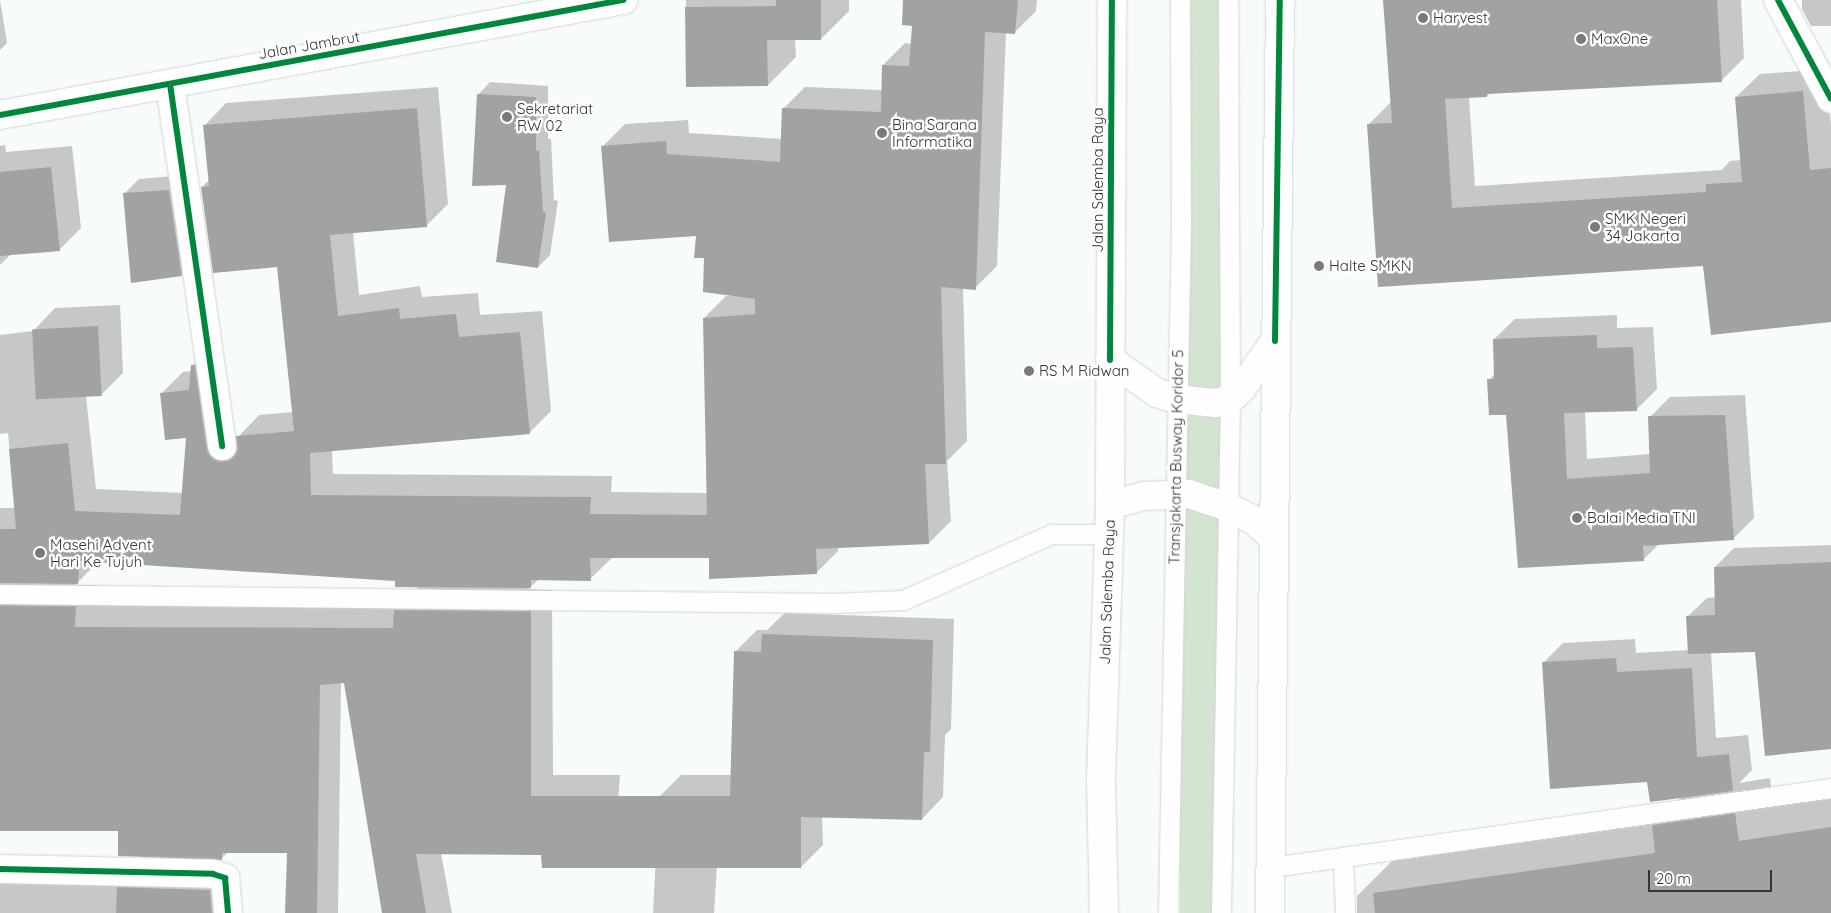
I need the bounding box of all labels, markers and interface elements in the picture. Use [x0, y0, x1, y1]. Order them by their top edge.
place label: Harvest [1433, 9, 1488, 27]
marker: Harvest [1417, 12, 1429, 24]
street label: Jalan Jambrut [257, 27, 361, 63]
place label: MaxOne [1591, 30, 1648, 48]
marker: MaxOne [1575, 33, 1587, 45]
place label: Sekretariat RW 02 [517, 99, 593, 134]
street label: Jalan Salemba Raya [1089, 107, 1107, 253]
marker: Sekretariat RW 02 [501, 111, 513, 123]
place label: Bina Sarana Informatika [892, 115, 977, 150]
marker: Bina Sarana Informatika [876, 127, 888, 139]
place label: SMK Negeri 34 Jakarta [1605, 209, 1686, 244]
marker: SMK Negeri 34 Jakarta [1589, 221, 1601, 233]
place label: Halte SMKN [1329, 257, 1412, 275]
marker: Halte SMKN [1313, 260, 1325, 272]
street label: Transjakarta Busway Koridor 5 [1165, 349, 1187, 565]
place label: RS M Ridwan [1039, 362, 1130, 380]
marker: RS M Ridwan [1023, 365, 1035, 377]
place label: Balai Media TNI [1587, 509, 1696, 527]
marker: Balai Media TNI [1571, 512, 1583, 524]
street label: Jalan Salemba Raya [1095, 519, 1119, 665]
place label: Masehi Advent Hari Ke Tujuh [50, 535, 152, 570]
marker: Masehi Advent Hari Ke Tujuh [34, 547, 46, 559]
scale bar [1651, 860, 1775, 892]
text: 20 m [1656, 869, 1691, 888]

